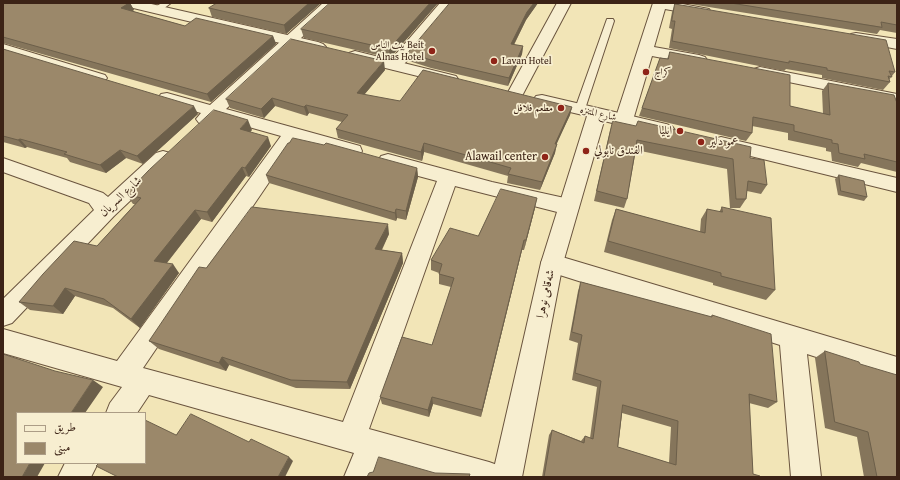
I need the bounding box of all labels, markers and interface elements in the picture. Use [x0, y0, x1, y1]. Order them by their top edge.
place label: بيت الناس Beit Alnas Hotel [371, 39, 424, 62]
marker: بيت الناس Beit Alnas Hotel [427, 46, 437, 56]
place label: Lavan Hotel [502, 55, 552, 67]
marker: Lavan Hotel [489, 56, 499, 66]
place label: كراج [654, 66, 671, 78]
marker: كراج [641, 67, 651, 77]
place label: مطعم فلافل [513, 102, 553, 114]
marker: مطعم فلافل [556, 103, 566, 113]
street label: شارع المتنزه [579, 104, 617, 124]
place label: ايليا [659, 124, 672, 138]
marker: ايليا [675, 126, 685, 136]
place label: عمو دلير [709, 135, 738, 149]
marker: عمو دلير [696, 137, 706, 147]
place label: الفندق نابولي [594, 144, 643, 158]
marker: الفندق نابولي [581, 146, 591, 156]
place label: Alawail center [465, 150, 537, 164]
marker: Alawail center [540, 152, 550, 162]
street label: شارع السريان [97, 174, 145, 220]
street label: شەقامی نوهرا [534, 268, 558, 320]
legend [16, 412, 146, 464]
text: طريق [54, 418, 76, 435]
text: مبنى [54, 438, 70, 455]

